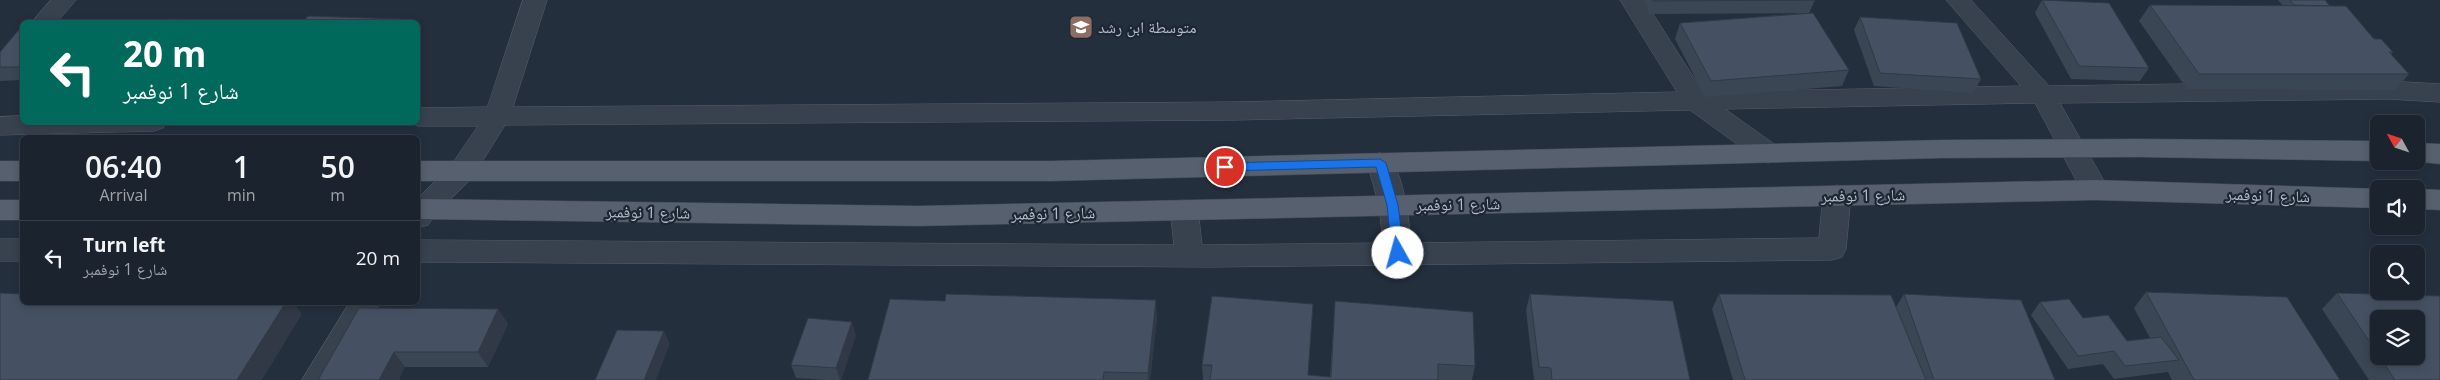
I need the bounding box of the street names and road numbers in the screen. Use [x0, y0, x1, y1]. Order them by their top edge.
street label: شارع 1 نوفمبر [1820, 183, 1905, 207]
street label: شارع 1 نوفمبر [2225, 183, 2310, 207]
street label: شارع 1 نوفمبر [1415, 192, 1500, 216]
street label: شارع 1 نوفمبر [605, 200, 690, 224]
street label: شارع 1 نوفمبر [1010, 201, 1095, 225]

